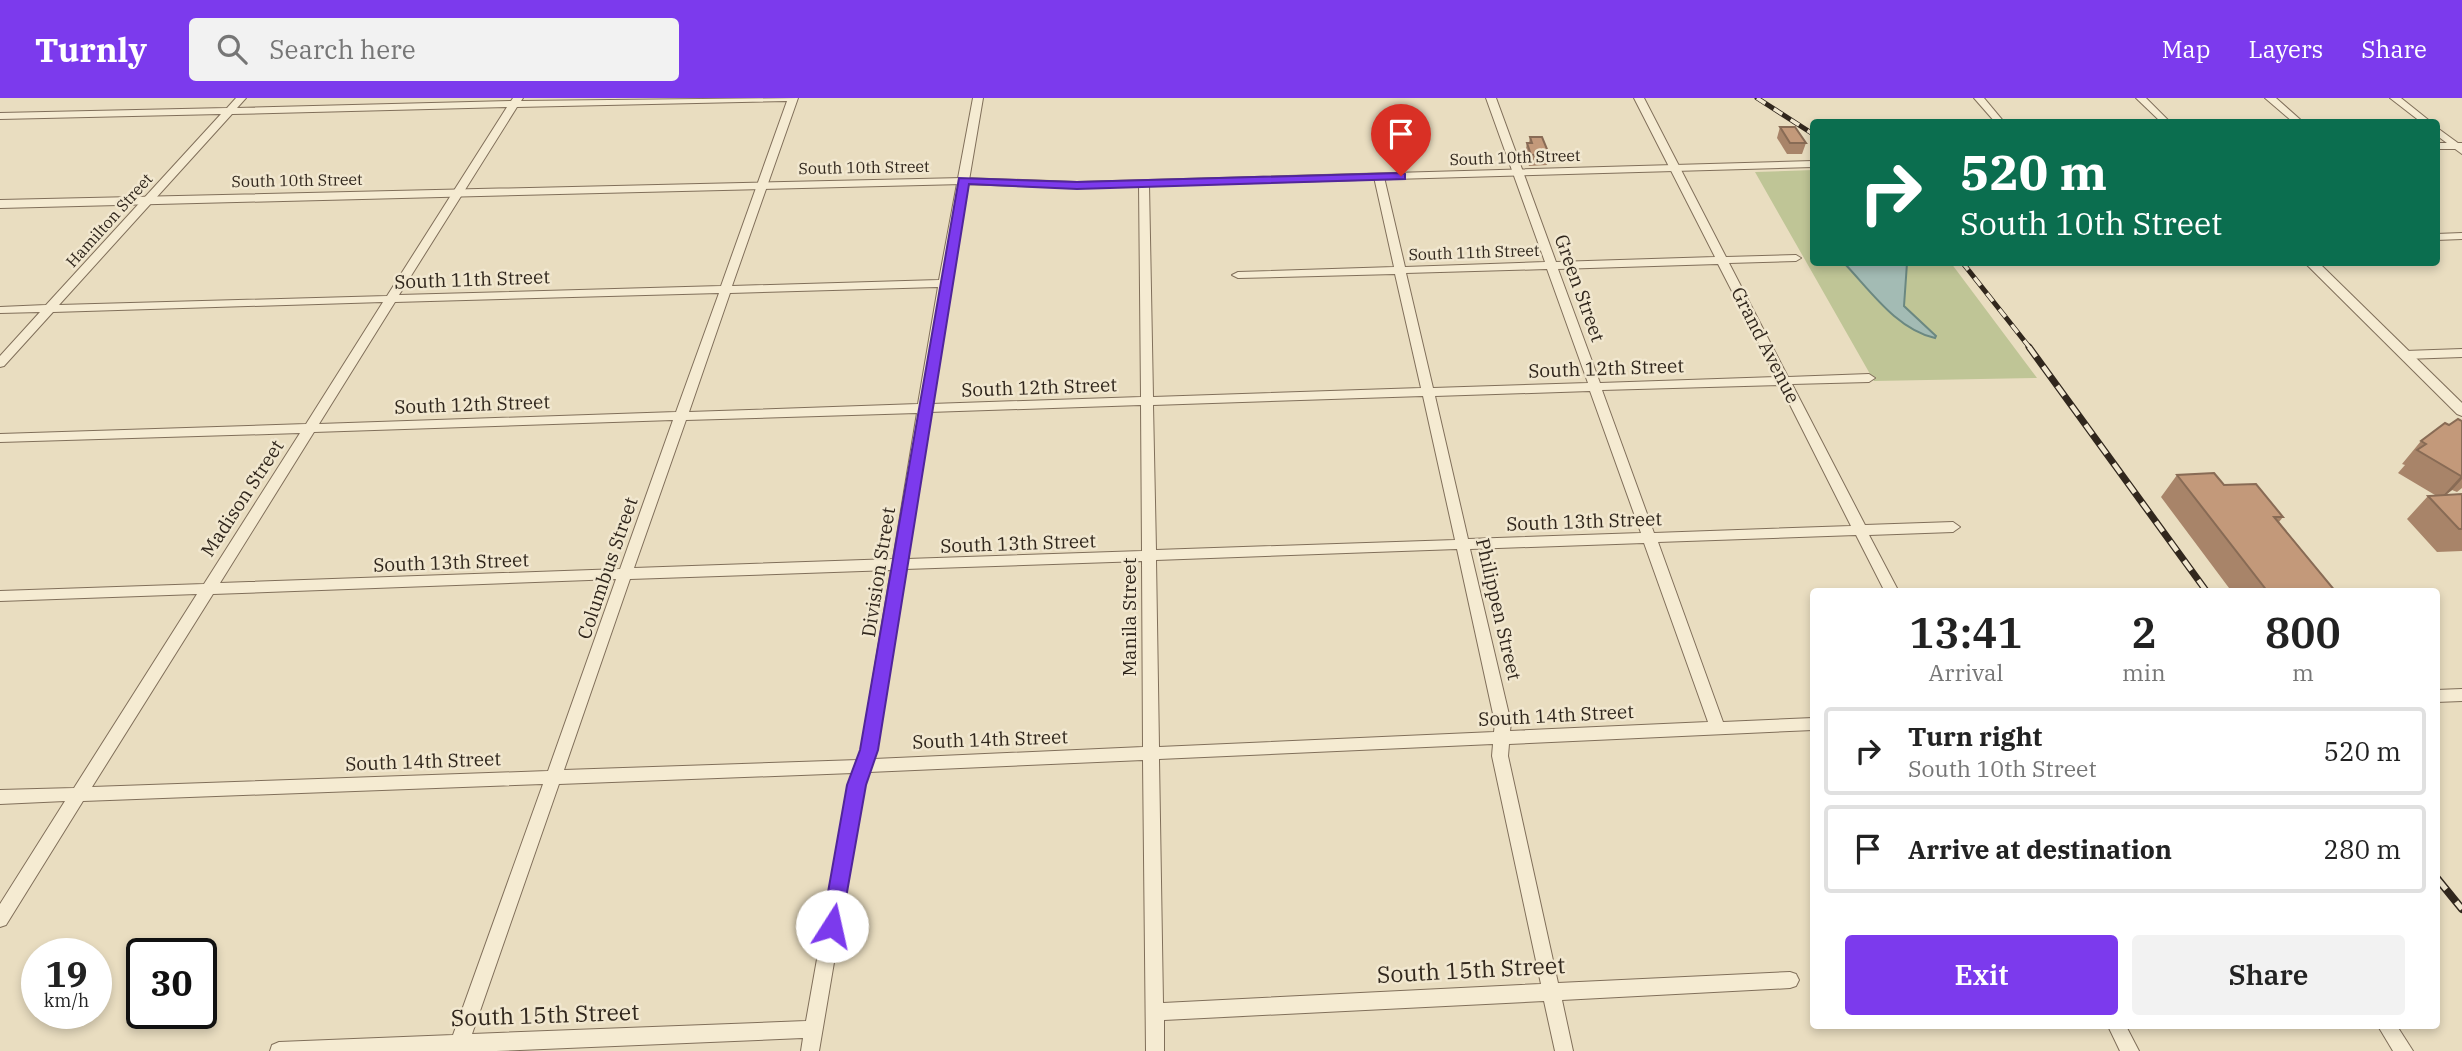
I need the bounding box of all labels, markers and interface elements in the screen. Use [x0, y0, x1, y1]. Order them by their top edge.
search box [189, 18, 679, 81]
text: Turnly [35, 28, 147, 71]
icon: search [213, 30, 251, 68]
text: Search here [269, 32, 416, 66]
text: Map [2162, 33, 2210, 65]
text: Layers [2248, 33, 2323, 65]
text: Share [2361, 33, 2427, 65]
pin [1371, 104, 1431, 176]
icon: arrive [1382, 115, 1420, 153]
text: 520 m [1960, 140, 2107, 203]
street label: South 10th Street [1449, 145, 1581, 169]
icon: right [1845, 147, 1936, 238]
street label: South 10th Street [798, 156, 930, 178]
street label: Hamilton Street [61, 168, 157, 271]
street label: South 10th Street [231, 169, 363, 191]
text: South 10th Street [1960, 202, 2222, 244]
street label: Green Street [1550, 231, 1611, 345]
street label: South 11th Street [1408, 240, 1540, 264]
street label: South 11th Street [394, 264, 551, 294]
street label: Grand Avenue [1726, 283, 1806, 407]
street label: South 12th Street [1528, 353, 1685, 383]
street label: South 12th Street [961, 372, 1118, 402]
street label: South 12th Street [394, 389, 551, 419]
street label: Madison Street [195, 435, 289, 561]
street label: Columbus Street [571, 494, 643, 642]
street label: Division Street [856, 505, 900, 639]
street label: South 13th Street [1506, 506, 1663, 536]
street label: South 13th Street [940, 528, 1097, 558]
street label: Philippen Street [1471, 536, 1527, 683]
street label: South 13th Street [373, 547, 530, 577]
street label: Manila Street [1117, 557, 1141, 676]
text: 13:41 [1909, 605, 2023, 660]
text: 2 [2131, 605, 2156, 660]
text: 800 [2265, 605, 2341, 660]
text: Arrival [1929, 657, 2003, 687]
text: min [2122, 657, 2166, 687]
text: m [2292, 657, 2314, 687]
street label: South 14th Street [1478, 699, 1635, 731]
text: Turn right [1908, 719, 2042, 753]
street label: South 14th Street [912, 724, 1069, 754]
icon: right [1849, 732, 1887, 770]
text: 520 m [2323, 734, 2401, 768]
street label: South 14th Street [345, 746, 502, 776]
text: South 10th Street [1908, 753, 2097, 783]
icon: arrive [1849, 830, 1887, 868]
text: Arrive at destination [1908, 832, 2172, 866]
text: 280 m [2323, 832, 2401, 866]
position arrow [795, 889, 869, 963]
button: Exit [1845, 935, 2118, 1015]
button: Share [2132, 935, 2405, 1015]
speed limit sign: 30 [126, 938, 217, 1029]
street label: South 15th Street [1376, 949, 1566, 989]
text: 19 [45, 951, 88, 997]
text: km/h [44, 989, 89, 1012]
street label: South 15th Street [450, 996, 640, 1032]

